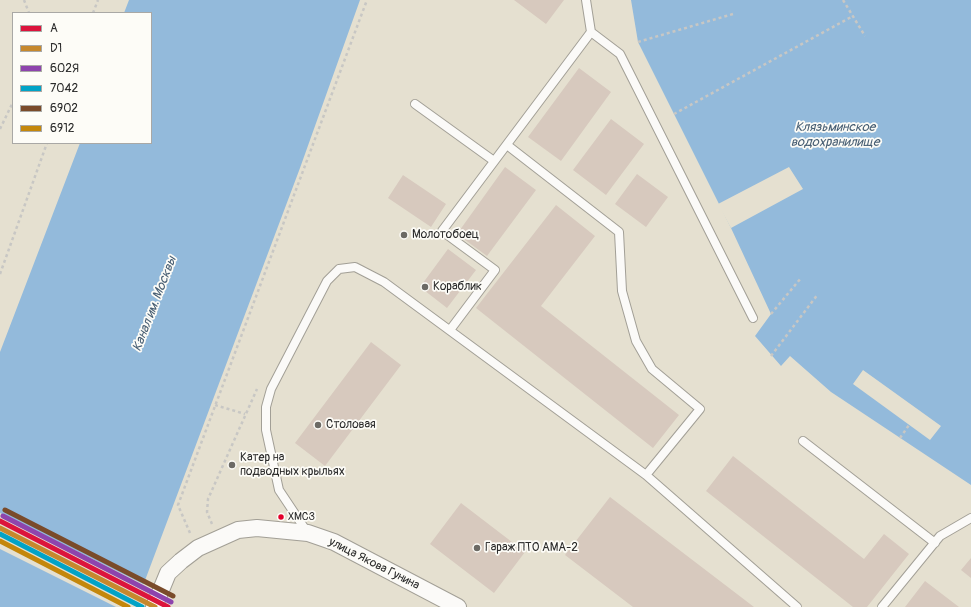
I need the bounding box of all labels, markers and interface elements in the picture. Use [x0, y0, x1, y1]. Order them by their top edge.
legend [12, 12, 152, 144]
text: A [50, 21, 58, 36]
text: D1 [50, 41, 62, 56]
text: 602Я [50, 61, 79, 76]
text: 7042 [50, 81, 78, 96]
text: 6902 [50, 101, 78, 116]
water label: Клязьминское водохранилище [791, 120, 879, 151]
text: 6912 [50, 121, 75, 136]
place label: Молотобоец [412, 228, 479, 242]
marker: Молотобоец [399, 230, 409, 240]
water label: Канал им. Москвы [130, 254, 180, 354]
place label: Кораблик [433, 280, 482, 294]
marker: Кораблик [420, 282, 430, 292]
place label: Столовая [326, 418, 376, 432]
marker: Столовая [313, 420, 323, 430]
place label: Катер на подводных крыльях [240, 451, 345, 479]
marker: Катер на подводных крыльях [227, 460, 237, 470]
place label: ХМСЗ [288, 510, 315, 524]
marker: ХМСЗ [276, 512, 286, 522]
street label: улица Якова Гунина [326, 535, 422, 593]
place label: Гараж ПТО АМА-2 [485, 541, 578, 555]
marker: Гараж ПТО АМА-2 [472, 543, 482, 553]

